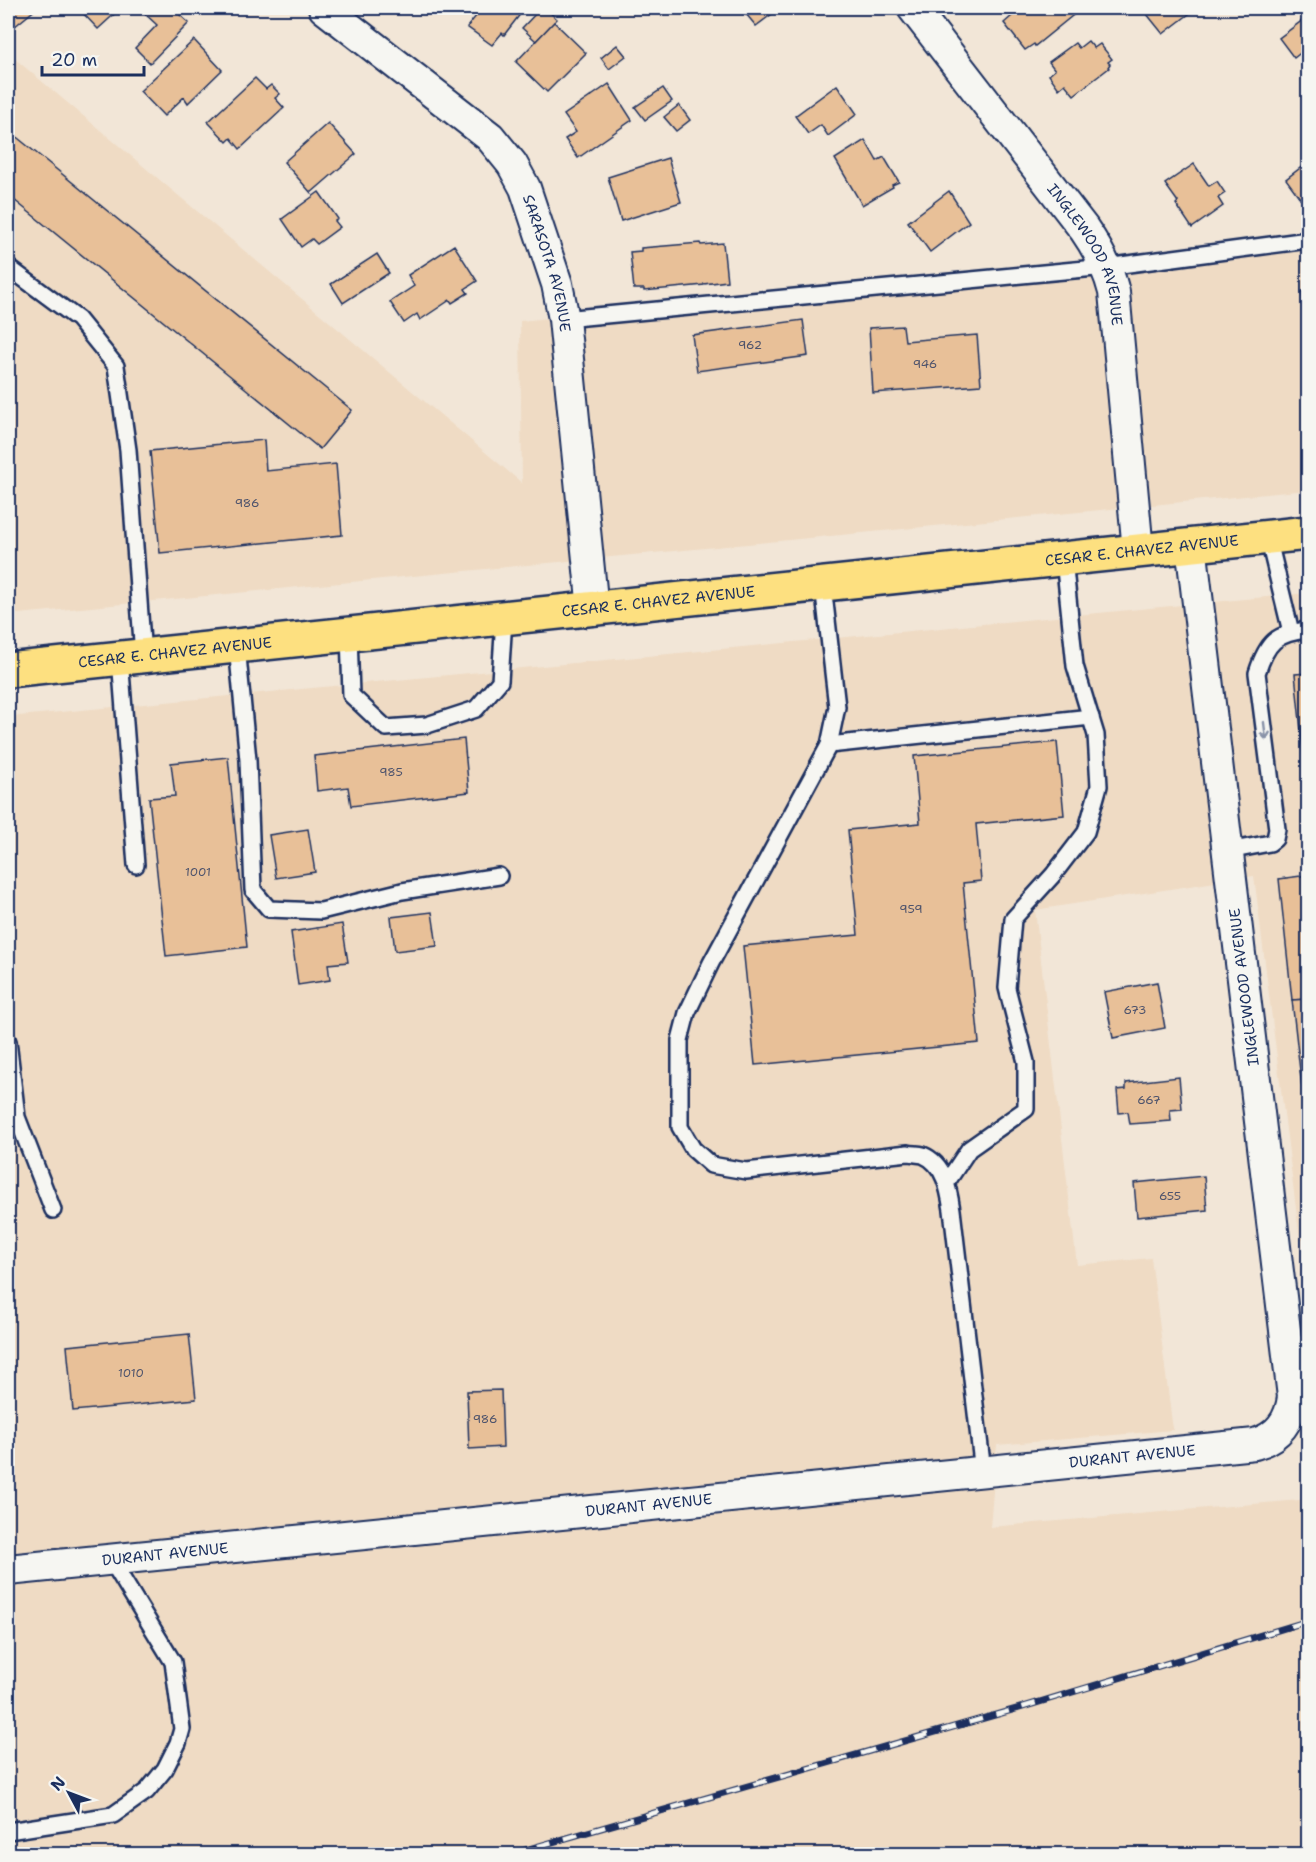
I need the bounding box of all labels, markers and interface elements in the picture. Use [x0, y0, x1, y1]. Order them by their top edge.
scale bar [42, 39, 144, 77]
text: 20 m [51, 48, 97, 72]
street label: INGLEWOOD AVENUE [1043, 179, 1127, 327]
street label: SARASOTA AVENUE [518, 192, 575, 333]
house number: 962 [738, 337, 762, 353]
house number: 946 [913, 356, 937, 372]
house number: 986 [235, 495, 259, 511]
street label: CESAR E. CHAVEZ AVENUE [1044, 530, 1240, 571]
street label: CESAR E. CHAVEZ AVENUE [561, 581, 756, 622]
street label: CESAR E. CHAVEZ AVENUE [77, 632, 273, 673]
one-way arrow [1260, 721, 1271, 741]
house number: 985 [379, 764, 403, 780]
house number: 1001 [185, 864, 211, 880]
house number: 959 [899, 901, 923, 917]
street label: INGLEWOOD AVENUE [1224, 907, 1264, 1067]
house number: 673 [1124, 1002, 1147, 1018]
house number: 667 [1137, 1092, 1161, 1108]
house number: 655 [1159, 1188, 1181, 1204]
house number: 1010 [118, 1365, 144, 1381]
house number: 986 [473, 1411, 497, 1427]
street label: DURANT AVENUE [1068, 1440, 1197, 1473]
street label: DURANT AVENUE [584, 1489, 713, 1522]
street label: DURANT AVENUE [101, 1538, 229, 1570]
north arrow [39, 1763, 99, 1823]
text: N [46, 1772, 70, 1795]

